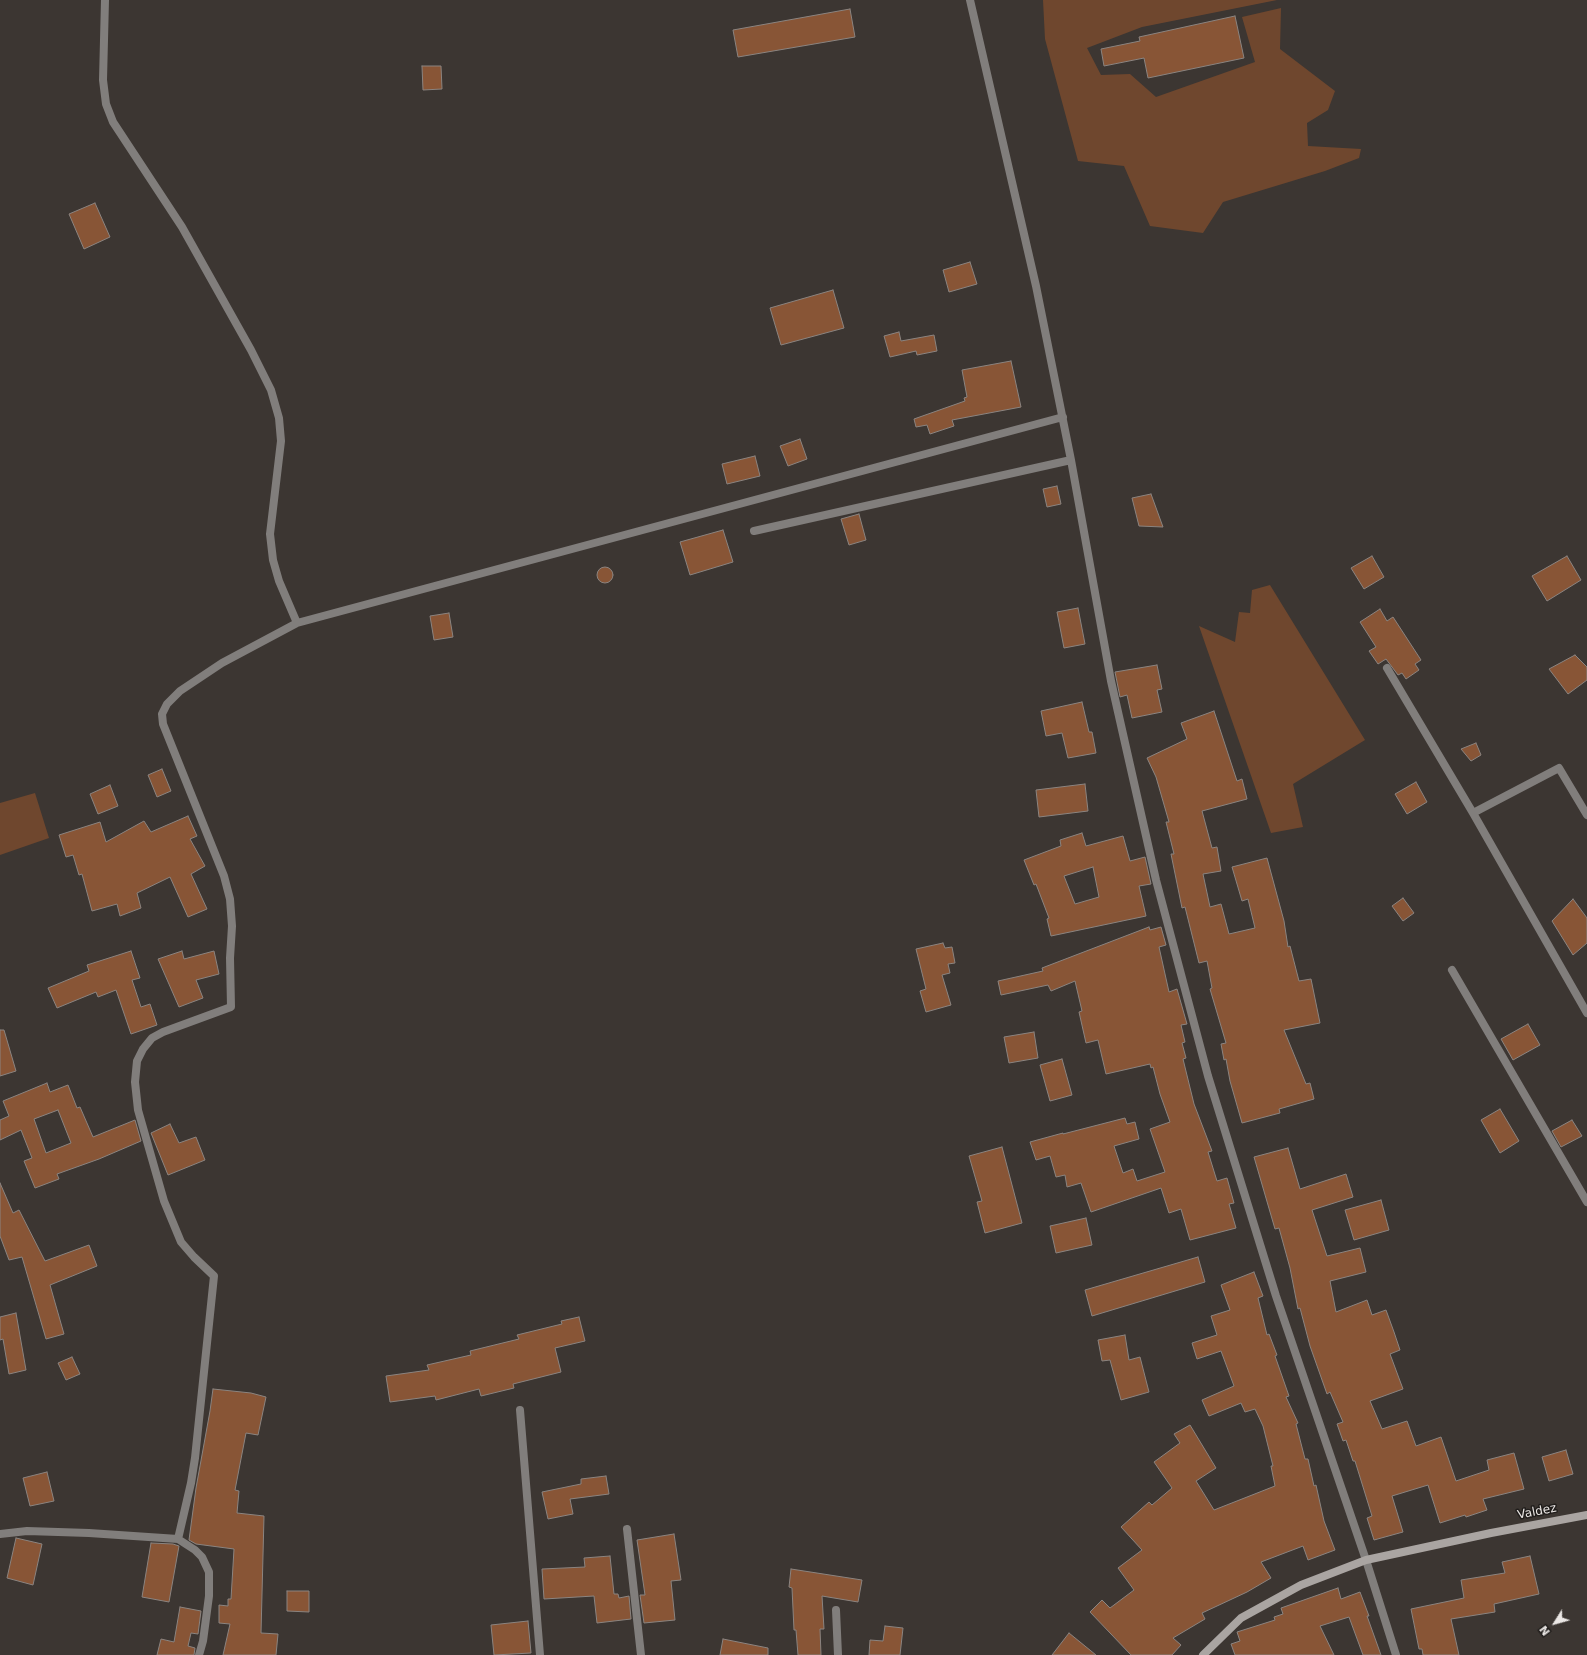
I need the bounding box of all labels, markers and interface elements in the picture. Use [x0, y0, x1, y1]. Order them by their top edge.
street label: Valdez [1516, 1501, 1558, 1523]
north arrow [1535, 1603, 1575, 1643]
text: N [1537, 1623, 1553, 1638]

